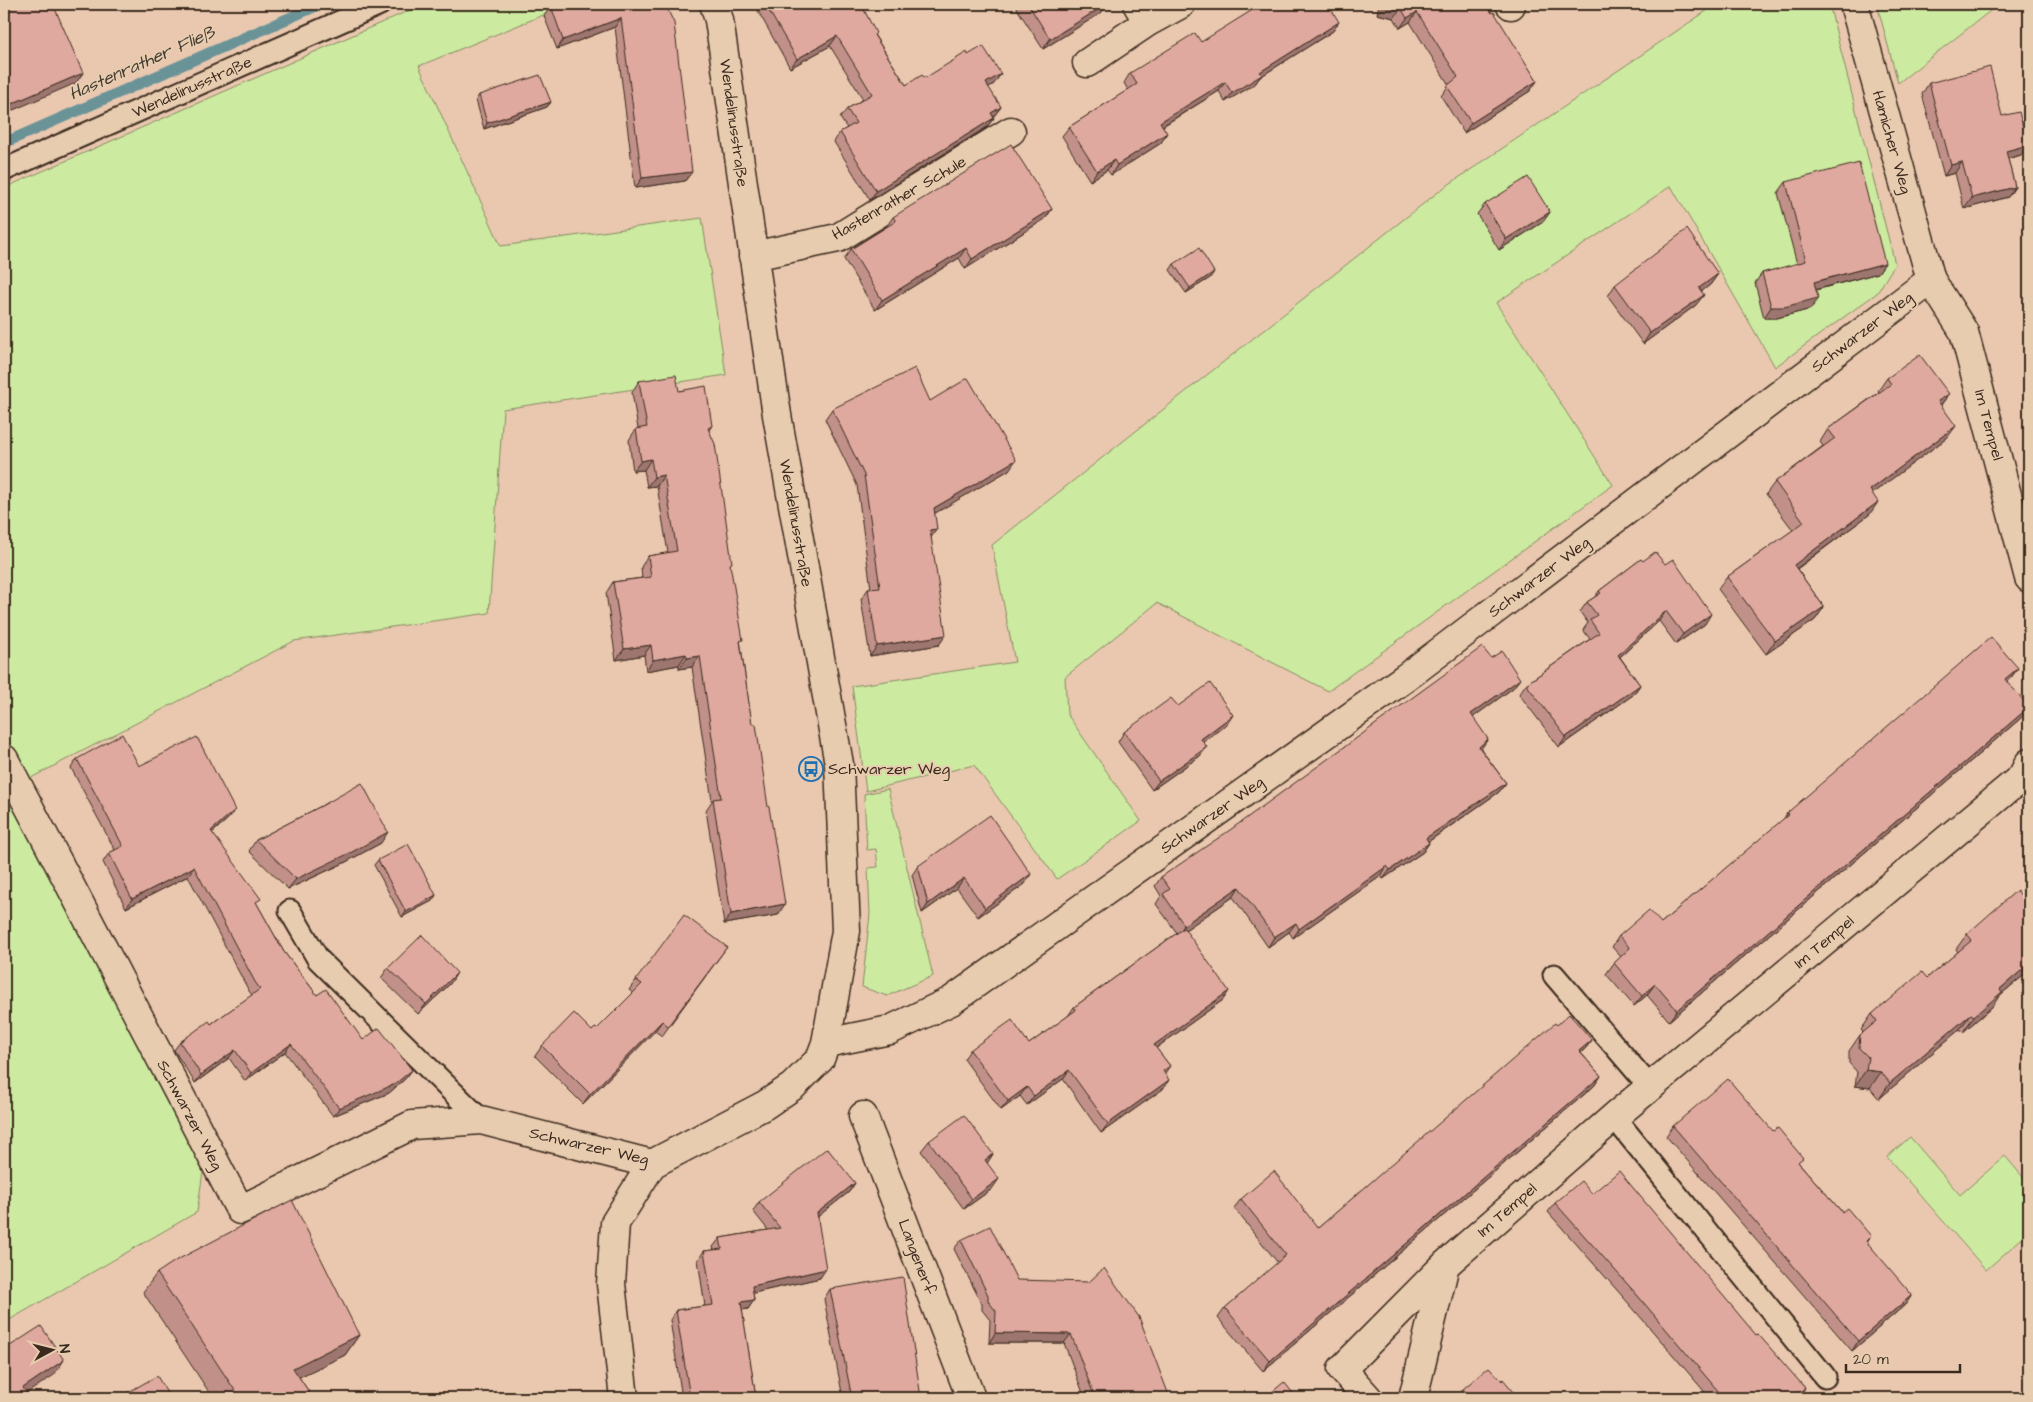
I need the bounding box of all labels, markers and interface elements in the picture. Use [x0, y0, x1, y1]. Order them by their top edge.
water label: Hastenrather Fließ [65, 19, 220, 107]
street label: Wendelinusstraße [129, 51, 256, 123]
street label: Wendelinusstraße [714, 58, 754, 189]
street label: Hamicher Weg [1866, 88, 1917, 197]
street label: Hastenrather Schule [828, 150, 971, 245]
street label: Schwarzer Weg [1807, 287, 1918, 378]
street label: Im Tempel [1969, 387, 2009, 463]
street label: Wendelinusstraße [774, 457, 818, 589]
street label: Schwarzer Weg [1484, 532, 1595, 623]
bus stop icon: Schwarzer Weg [798, 756, 824, 782]
place label: Schwarzer Weg [828, 758, 950, 781]
street label: Schwarzer Weg [1156, 771, 1269, 860]
street label: Im Tempel [1789, 910, 1859, 974]
street label: Schwarzer Weg [151, 1056, 228, 1174]
street label: Schwarzer Weg [527, 1122, 651, 1171]
street label: Im Tempel [1472, 1178, 1542, 1242]
street label: Langenerf [892, 1216, 942, 1299]
north arrow [28, 1324, 78, 1374]
scale bar [1846, 1342, 1959, 1374]
text: N [53, 1343, 74, 1354]
text: 20 m [1853, 1349, 1889, 1370]

